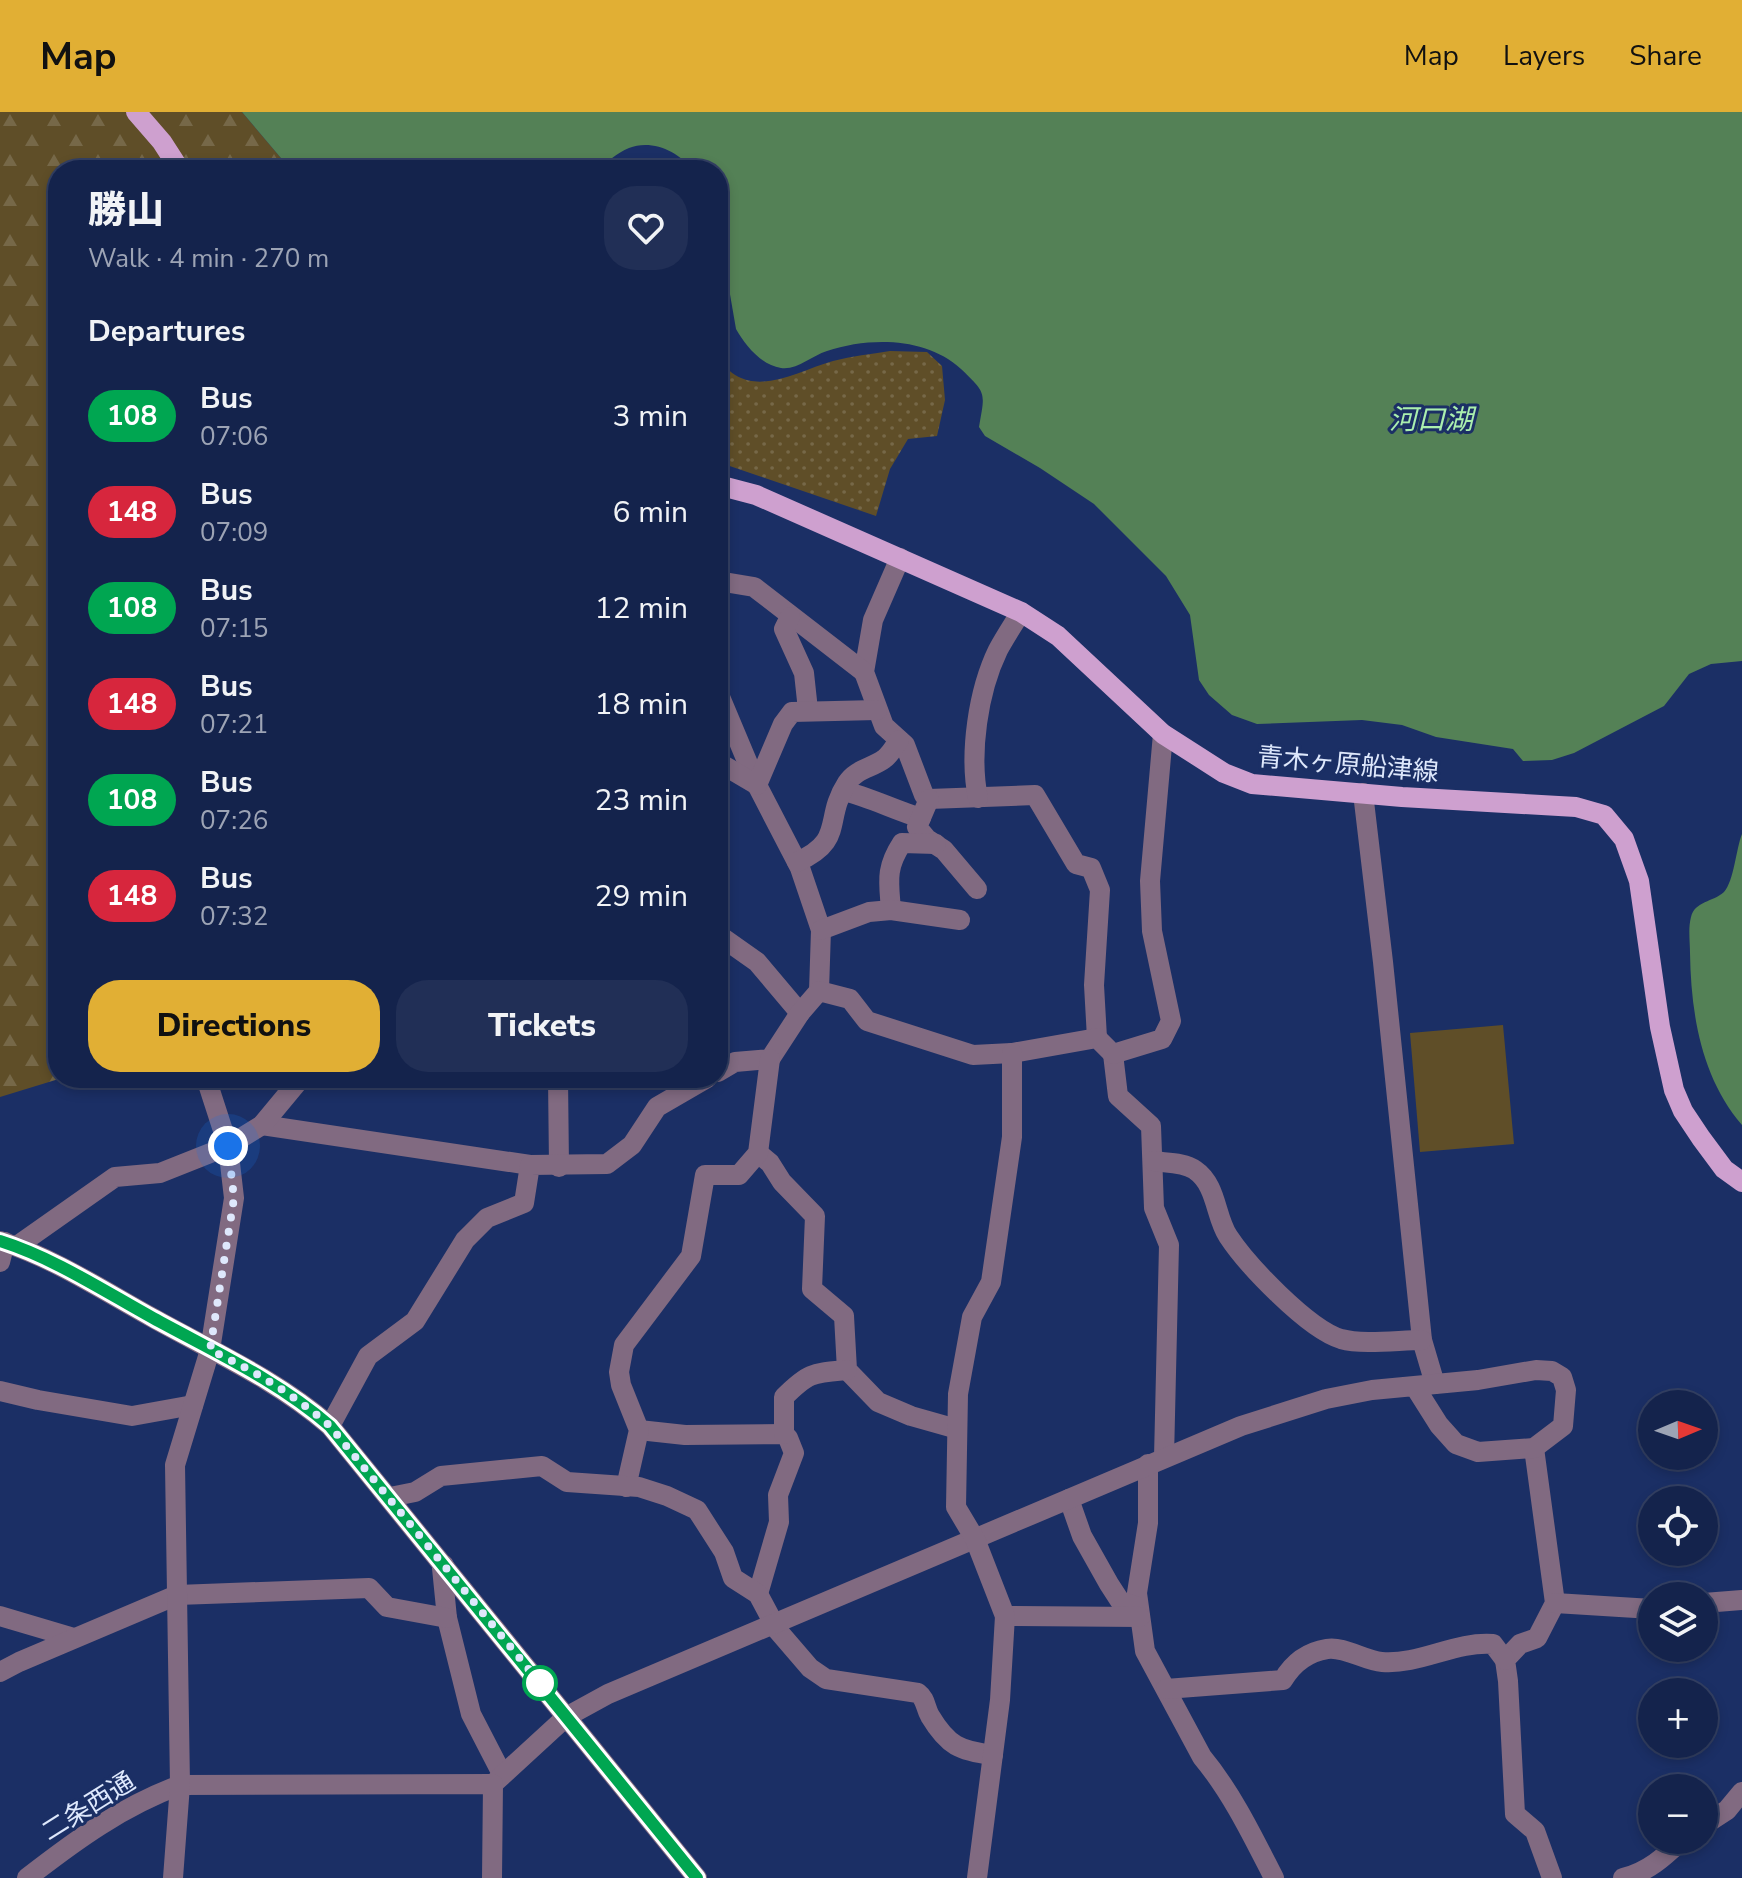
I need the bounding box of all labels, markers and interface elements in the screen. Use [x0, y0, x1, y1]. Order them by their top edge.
text: Map [40, 31, 117, 82]
text: Map [1404, 37, 1459, 75]
text: Layers [1503, 37, 1585, 75]
text: Share [1629, 37, 1702, 75]
text: 勝山 [88, 185, 164, 236]
button: heart [604, 186, 688, 270]
text: Walk · 4 min · 270 m [88, 241, 329, 276]
text: Departures [88, 311, 245, 352]
text: Bus [200, 378, 253, 419]
text: 3 min [613, 396, 688, 437]
text: 108 [107, 397, 157, 435]
water label: 河口湖 [1389, 401, 1477, 439]
text: 07:06 [200, 419, 268, 454]
text: Bus [200, 474, 253, 515]
text: 6 min [613, 492, 688, 533]
text: 148 [107, 493, 157, 531]
text: 07:09 [200, 515, 268, 550]
text: Bus [200, 570, 253, 611]
text: 12 min [595, 588, 688, 629]
text: 108 [107, 589, 157, 627]
text: 07:15 [200, 611, 268, 646]
text: Bus [200, 666, 253, 707]
text: 18 min [595, 684, 688, 725]
text: 148 [107, 685, 157, 723]
text: 07:21 [200, 707, 268, 742]
street label: 青木ヶ原船津線 [1256, 739, 1440, 790]
text: Bus [200, 762, 253, 803]
text: 23 min [595, 780, 688, 821]
text: 108 [107, 781, 157, 819]
text: 07:26 [200, 803, 268, 838]
text: Bus [200, 858, 253, 899]
text: 29 min [595, 876, 688, 917]
text: 148 [107, 877, 157, 915]
text: 07:32 [200, 899, 268, 934]
button: Directions [88, 980, 380, 1072]
button: Tickets [396, 980, 688, 1072]
your location [208, 1126, 248, 1166]
north arrow [1638, 1390, 1718, 1470]
map controls [1638, 1390, 1718, 1854]
button: locate [1638, 1486, 1718, 1566]
button: layers [1638, 1582, 1718, 1662]
unlabelled marker [523, 1666, 557, 1700]
button: + [1638, 1678, 1718, 1758]
street label: 二条西通 [35, 1764, 142, 1849]
button: − [1638, 1774, 1718, 1854]

